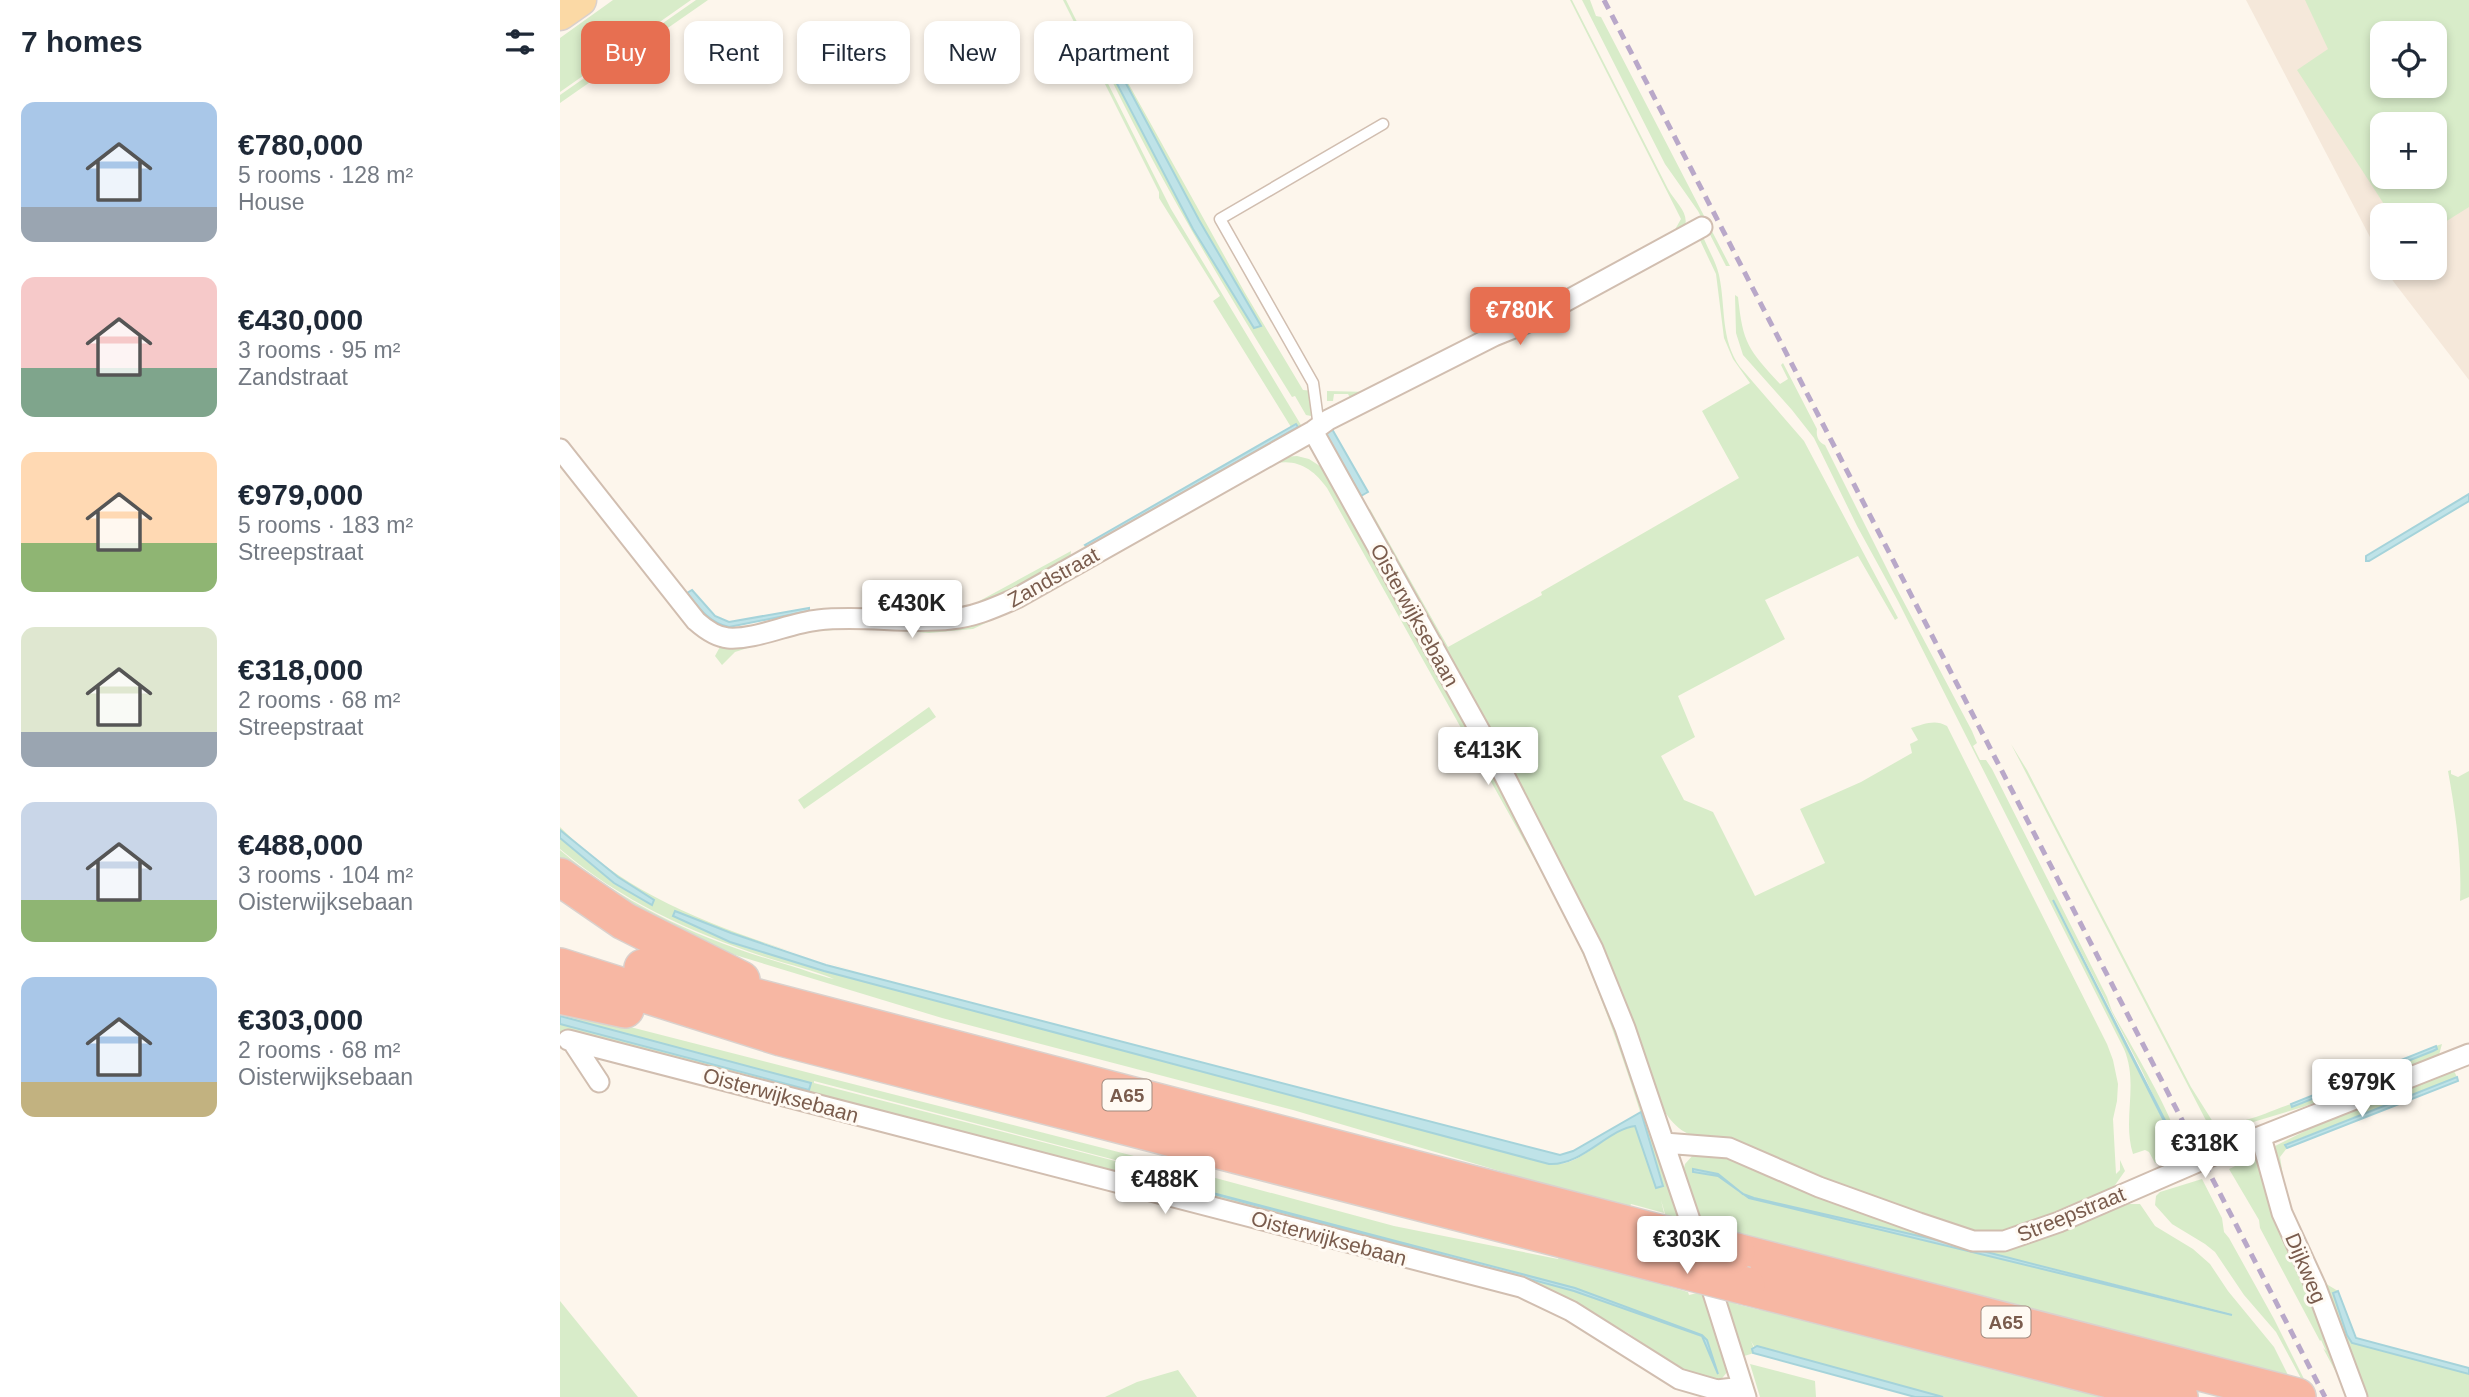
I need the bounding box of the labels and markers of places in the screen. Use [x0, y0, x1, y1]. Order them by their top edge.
pin: €780K [1471, 288, 1569, 347]
pin: €430K [863, 580, 961, 640]
pin: €413K [1439, 728, 1537, 787]
pin: €979K [2313, 1060, 2411, 1119]
pin: €318K [2156, 1120, 2254, 1180]
pin: €488K [1116, 1156, 1214, 1216]
pin: €303K [1638, 1216, 1736, 1276]

